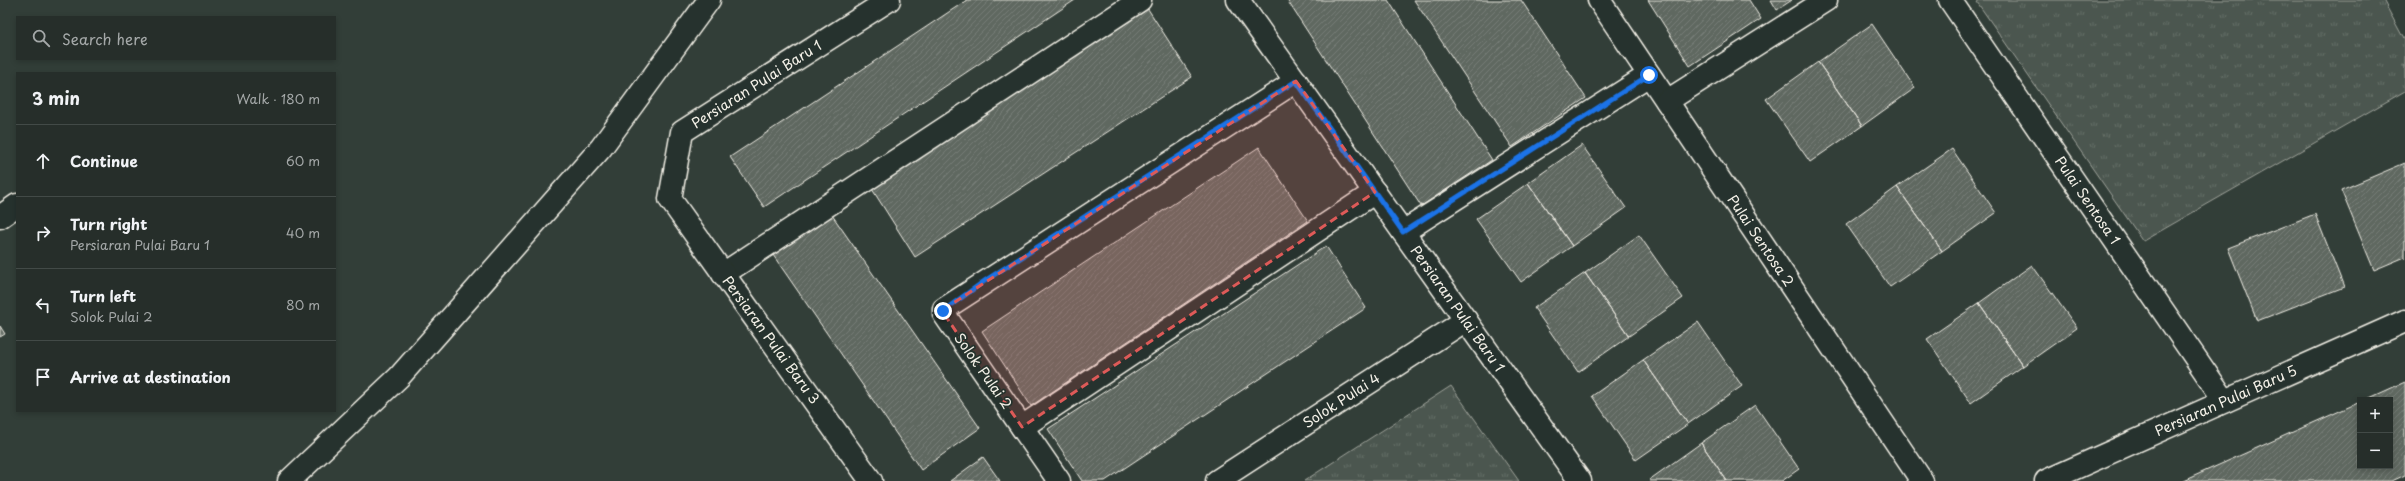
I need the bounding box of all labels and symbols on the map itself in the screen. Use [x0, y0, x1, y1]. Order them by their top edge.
street label: Persiaran Pulai Baru 1 [687, 35, 826, 133]
route start [1640, 66, 1658, 84]
street label: Pulai Sentosa 1 [2050, 152, 2126, 249]
street label: Pulai Sentosa 2 [1723, 190, 1800, 291]
street label: Persiaran Pulai Baru 1 [1406, 241, 1510, 376]
street label: Persiaran Pulai Baru 3 [718, 271, 825, 408]
route end [934, 302, 952, 320]
street label: Solok Pulai 2 [949, 328, 1018, 413]
street label: Persiaran Pulai Baru 5 [2151, 360, 2300, 441]
street label: Solok Pulai 4 [1298, 367, 1384, 433]

